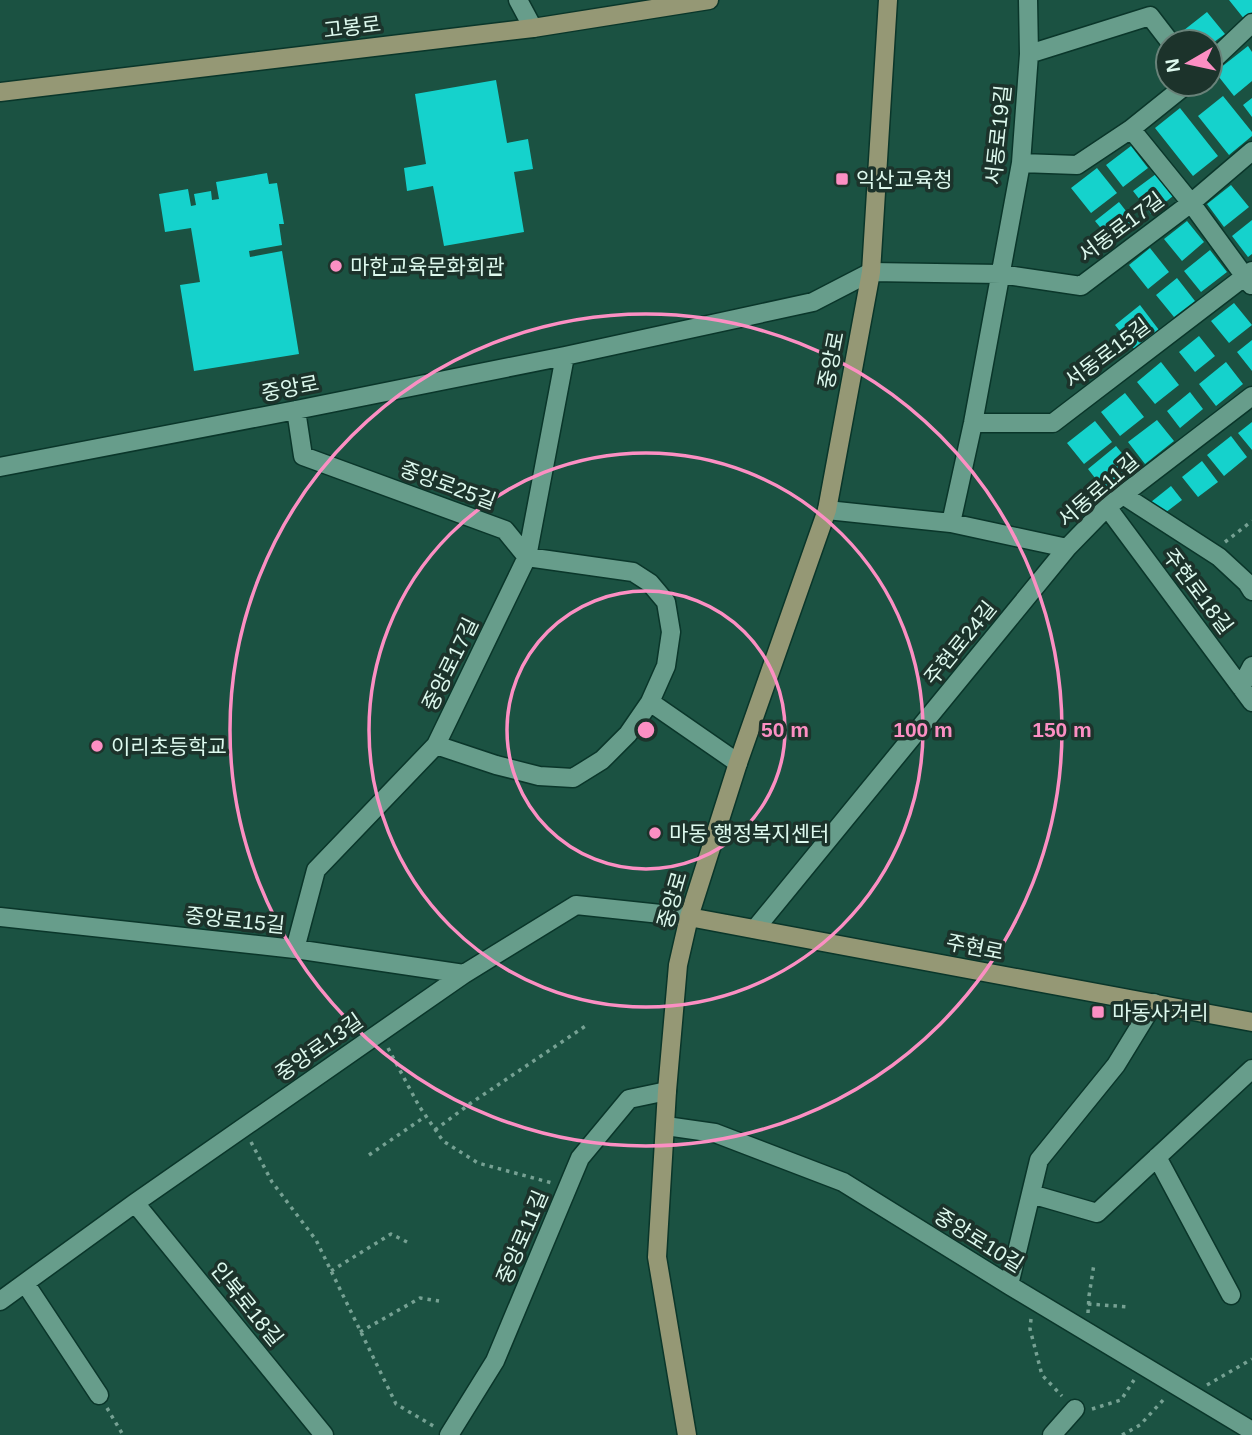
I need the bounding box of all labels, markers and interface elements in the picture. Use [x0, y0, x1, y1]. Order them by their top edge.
street label: 고봉로 [322, 12, 382, 42]
north arrow [1154, 28, 1224, 98]
text: N [1161, 57, 1184, 74]
street label: 서동로19길 [981, 84, 1015, 186]
place label: 익산교육청 [856, 168, 953, 191]
marker: 익산교육청 [834, 171, 850, 187]
street label: 서동로17길 [1074, 188, 1168, 266]
place label: 마한교육문화회관 [350, 255, 505, 278]
marker: 마한교육문화회관 [328, 258, 344, 274]
street label: 서동로15길 [1060, 314, 1154, 392]
street label: 중앙로 [814, 329, 848, 391]
street label: 중앙로 [259, 371, 321, 405]
street label: 서동로11길 [1053, 449, 1143, 531]
street label: 중앙로25길 [397, 457, 499, 513]
street label: 주현로18길 [1159, 544, 1237, 638]
street label: 주현로24길 [919, 597, 1001, 689]
street label: 중앙로17길 [418, 614, 482, 714]
centre of rings [634, 718, 658, 742]
text: 50 m [761, 718, 809, 741]
text: 100 m [893, 718, 953, 741]
text: 150 m [1032, 718, 1092, 741]
place label: 이리초등학교 [111, 735, 227, 758]
marker: 이리초등학교 [89, 738, 105, 754]
place label: 마동 행정복지센터 [669, 822, 829, 845]
marker: 마동 행정복지센터 [647, 825, 663, 841]
street label: 중앙로 [653, 869, 691, 931]
street label: 중앙로15길 [184, 903, 286, 937]
street label: 주현로 [944, 930, 1006, 964]
place label: 마동사거리 [1112, 1001, 1209, 1024]
marker: 마동사거리 [1090, 1004, 1106, 1020]
street label: 중앙로13길 [271, 1009, 367, 1085]
street label: 중앙로11길 [492, 1187, 552, 1287]
street label: 중앙로10길 [930, 1204, 1028, 1276]
street label: 인북로18길 [206, 1258, 288, 1350]

